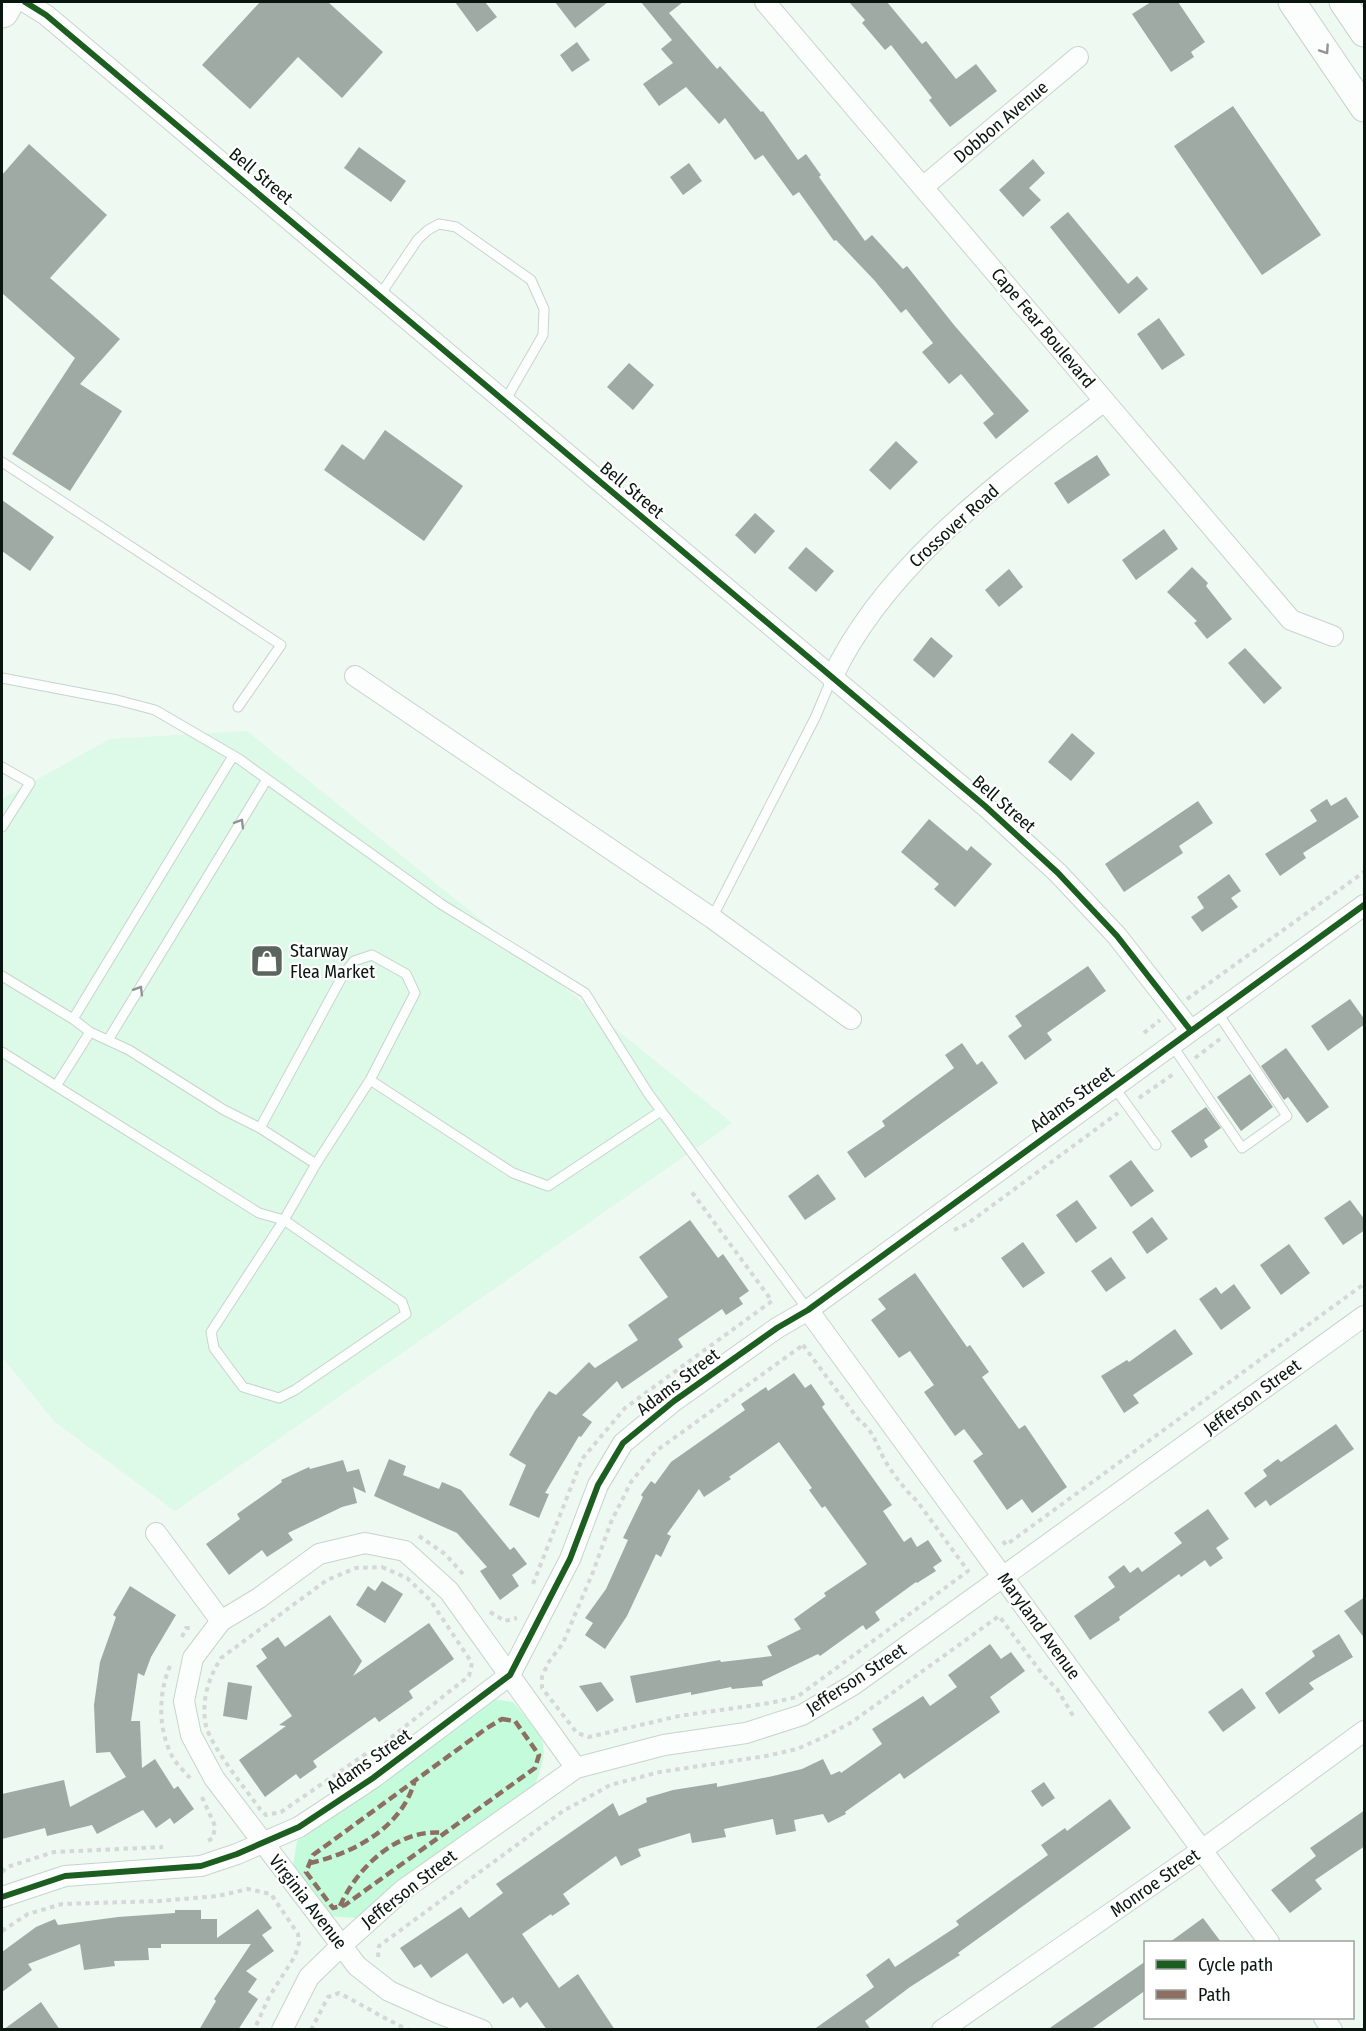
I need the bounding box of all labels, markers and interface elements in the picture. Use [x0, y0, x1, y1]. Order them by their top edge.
one-way arrow [1318, 43, 1329, 54]
street label: Dobbon Avenue [949, 76, 1053, 168]
street label: Bell Street [225, 143, 298, 209]
street label: Cape Fear Boulevard [986, 263, 1100, 393]
street label: Bell Street [596, 457, 669, 523]
street label: Crossover Road [905, 480, 1003, 572]
street label: Bell Street [968, 771, 1040, 838]
one-way arrow [232, 819, 243, 830]
place label: Starway Flea Market [290, 940, 375, 983]
shop icon: Starway Flea Market [249, 943, 285, 979]
one-way arrow [131, 986, 143, 996]
street label: Adams Street [1026, 1061, 1118, 1137]
street label: Adams Street [632, 1344, 724, 1420]
street label: Jefferson Street [1199, 1354, 1305, 1440]
street label: Maryland Avenue [993, 1568, 1085, 1684]
street label: Jefferson Street [802, 1638, 910, 1719]
street label: Adams Street [323, 1724, 416, 1798]
street label: Monroe Street [1106, 1844, 1204, 1922]
street label: Jefferson Street [357, 1845, 461, 1933]
street label: Virginia Avenue [264, 1850, 352, 1954]
legend [1144, 1941, 1354, 2019]
text: Cycle path [1198, 1954, 1273, 1976]
text: Path [1198, 1984, 1231, 2006]

